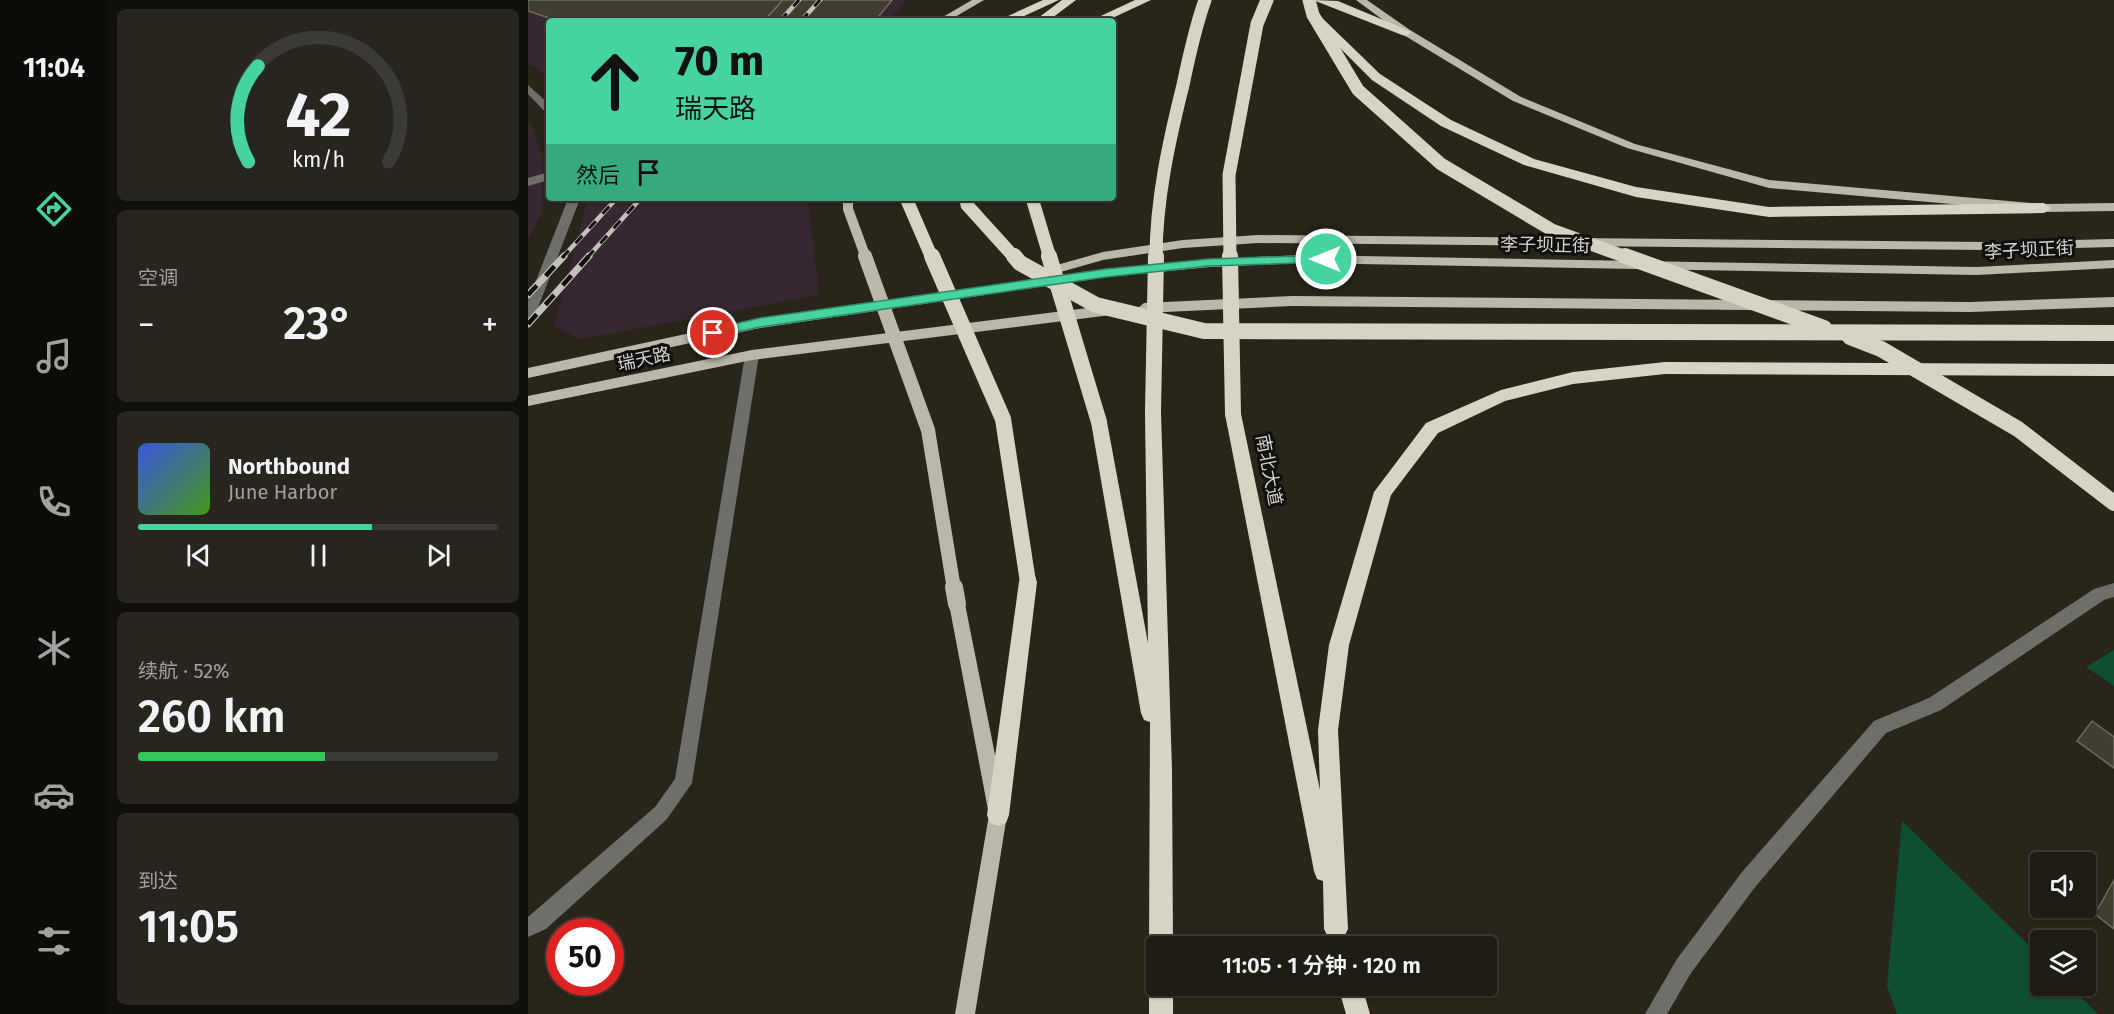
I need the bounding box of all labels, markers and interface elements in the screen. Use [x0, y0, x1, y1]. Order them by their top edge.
text: 70 m [675, 36, 764, 86]
icon: ahead [576, 42, 654, 120]
text: 11:04 [23, 52, 85, 84]
text: 42 [285, 78, 351, 153]
text: 瑞天路 [675, 93, 756, 125]
text: km/h [291, 147, 345, 173]
icon: arrive [632, 156, 665, 189]
text: 然后 [576, 162, 620, 189]
icon: directions [33, 188, 75, 230]
position arrow [1294, 227, 1358, 291]
street label: 李子坝正街 [1500, 233, 1590, 257]
street label: 李子坝正街 [1983, 237, 2075, 263]
text: 空调 [138, 266, 178, 290]
text: 23° [283, 297, 353, 351]
text: − [138, 305, 155, 345]
text: + [482, 305, 498, 345]
pin [687, 307, 738, 358]
icon: arrive [696, 316, 729, 349]
icon: music [33, 335, 75, 377]
street label: 瑞天路 [615, 343, 673, 375]
street label: 南北大道 [1251, 433, 1287, 507]
text: Northbound [228, 453, 350, 480]
text: June Harbor [228, 480, 337, 504]
icon: phone [33, 481, 75, 523]
icon: previous [182, 539, 215, 572]
icon: pause [302, 539, 335, 572]
icon: next [422, 539, 455, 572]
icon: climate [33, 627, 75, 669]
text: 续航 · 52% [138, 659, 230, 683]
text: 260 km [138, 690, 286, 744]
icon: car [33, 774, 75, 816]
map controls [2030, 852, 2096, 996]
button: sound [2030, 852, 2096, 918]
text: 到达 [138, 869, 178, 893]
text: 11:05 [138, 900, 239, 954]
speed limit sign: 50 [546, 918, 624, 996]
icon: filters [33, 920, 75, 962]
button: layers [2030, 930, 2096, 996]
text: 11:05 · 1 分钟 · 120 m [1222, 952, 1421, 979]

